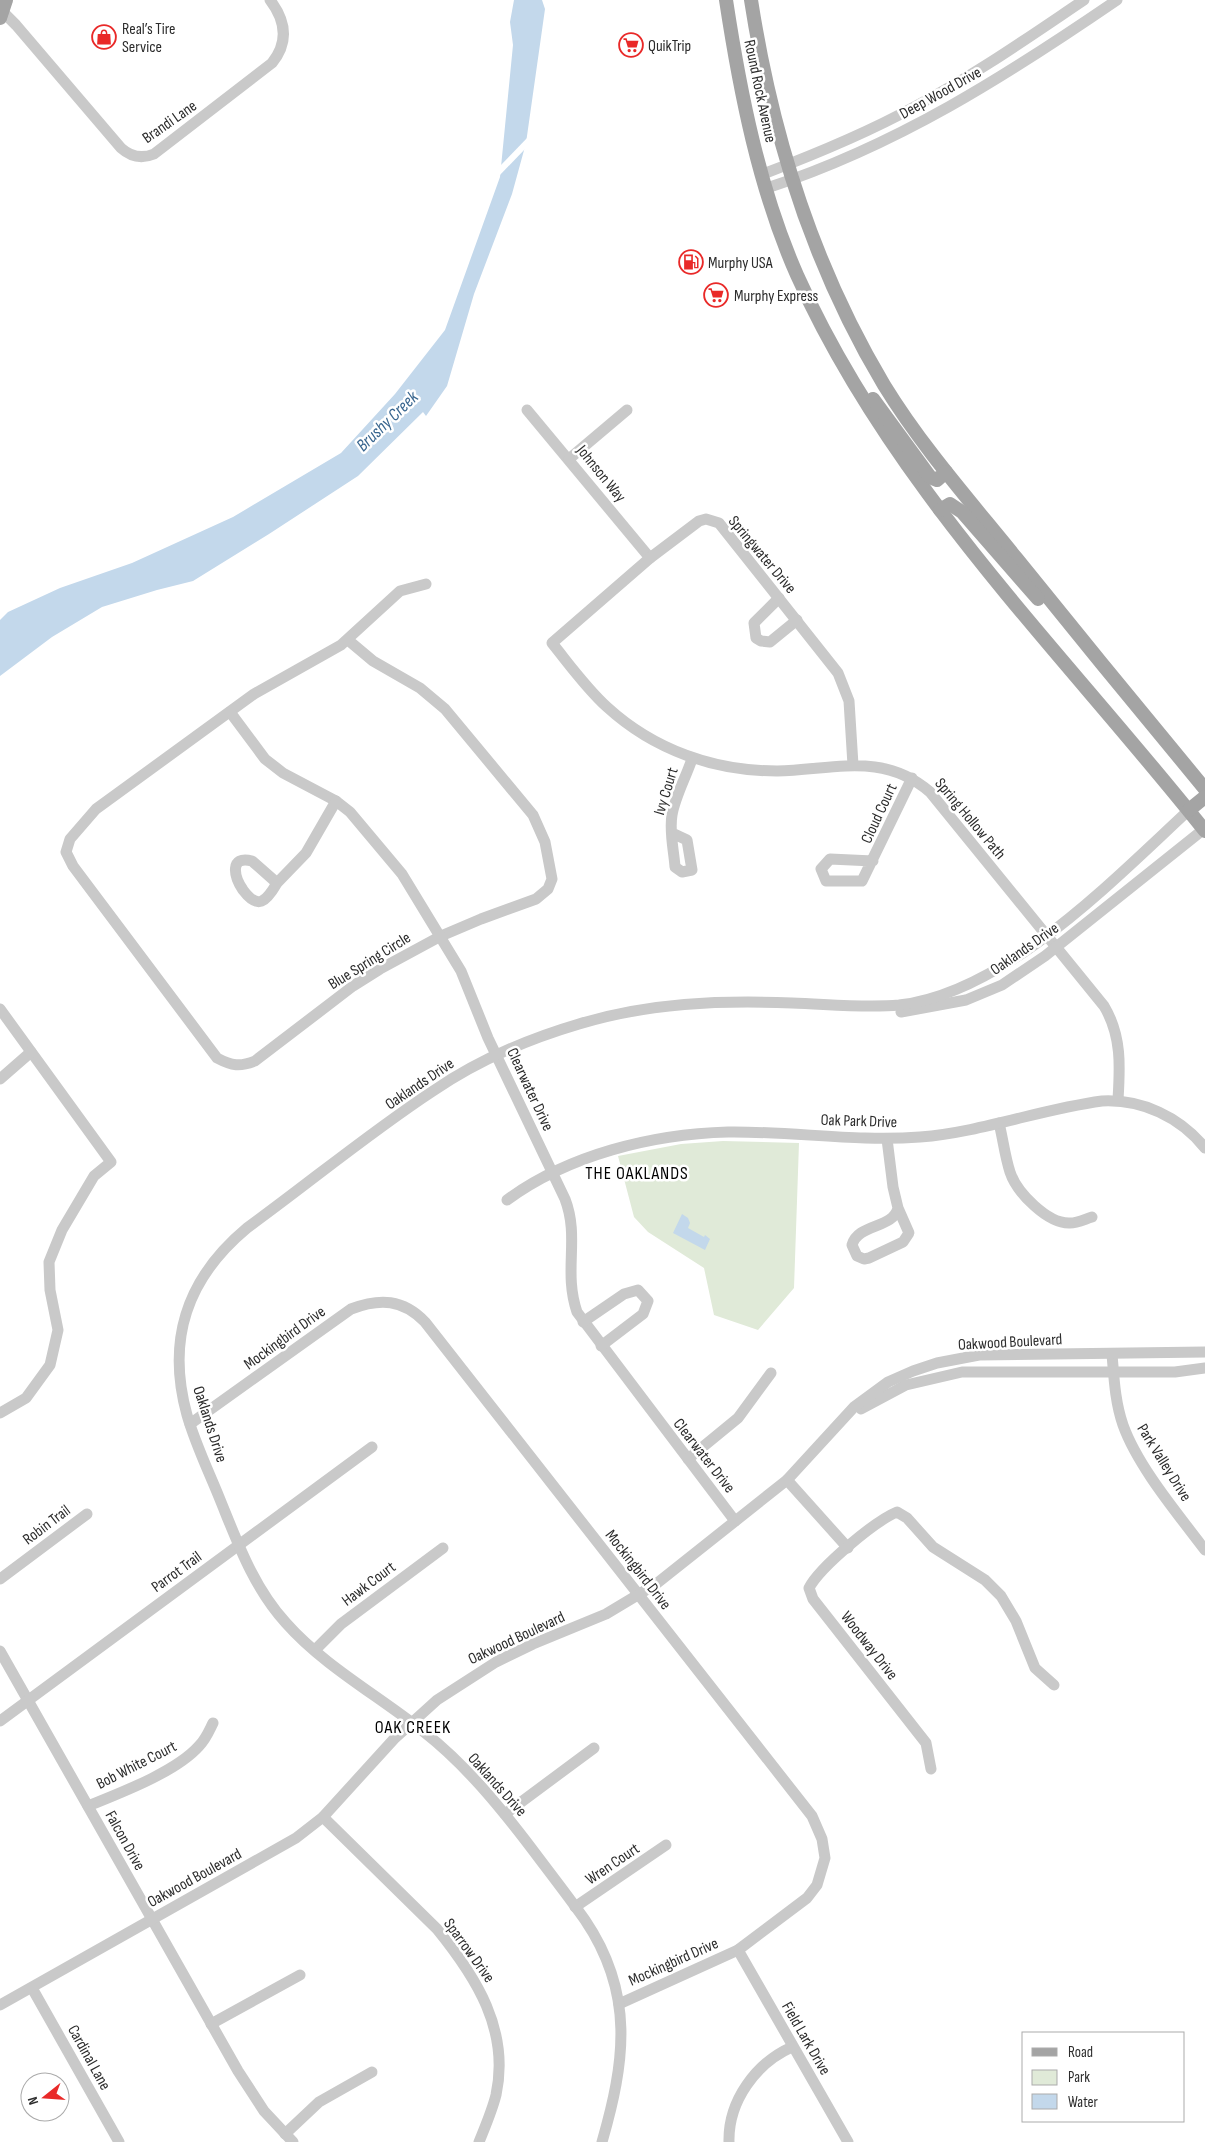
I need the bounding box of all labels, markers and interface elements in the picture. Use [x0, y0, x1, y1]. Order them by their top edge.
place label: Real’s Tire Service [122, 20, 176, 57]
shop icon: Real’s Tire Service [91, 24, 117, 50]
supermarket icon: QuikTrip [618, 32, 644, 58]
place label: QuikTrip [648, 37, 691, 56]
street label: Round Rock Avenue [739, 38, 780, 144]
street label: Deep Wood Drive [897, 63, 985, 124]
street label: Brandi Lane [139, 97, 201, 148]
fuel station icon: Murphy USA [678, 249, 704, 275]
place label: Murphy USA [708, 254, 773, 273]
supermarket icon: Murphy Express [703, 282, 729, 308]
place label: Murphy Express [734, 287, 818, 306]
water label: Brushy Creek [352, 386, 424, 456]
street label: Johnson Way [572, 441, 629, 506]
street label: Springwater Drive [724, 512, 800, 598]
street label: Ivy Court [650, 765, 683, 818]
street label: Spring Hollow Path [930, 775, 1009, 863]
street label: Cloud Court [857, 781, 902, 847]
street label: Oaklands Drive [987, 919, 1063, 980]
street label: Blue Spring Circle [325, 928, 414, 994]
street label: Clearwater Drive [502, 1045, 557, 1134]
street label: Oaklands Drive [382, 1054, 458, 1114]
street label: Oak Park Drive [820, 1111, 897, 1132]
district label: THE OAKLANDS [585, 1163, 689, 1184]
street label: Mockingbird Drive [240, 1302, 329, 1374]
street label: Oakwood Boulevard [957, 1330, 1063, 1355]
street label: Oaklands Drive [188, 1384, 231, 1465]
street label: Clearwater Drive [669, 1415, 739, 1497]
street label: Park Valley Drive [1132, 1421, 1195, 1505]
street label: Robin Trail [19, 1501, 74, 1549]
street label: Mockingbird Drive [601, 1526, 675, 1614]
street label: Parrot Trail [148, 1548, 206, 1597]
street label: Hawk Court [338, 1558, 400, 1611]
street label: Oakwood Boulevard [465, 1608, 568, 1669]
street label: Woodway Drive [836, 1608, 901, 1684]
district label: OAK CREEK [375, 1717, 451, 1738]
street label: Bob White Court [93, 1737, 180, 1794]
street label: Oaklands Drive [463, 1749, 530, 1821]
street label: Falcon Drive [101, 1808, 149, 1874]
street label: Wren Court [582, 1839, 644, 1889]
street label: Oakwood Boulevard [144, 1845, 245, 1912]
street label: Sparrow Drive [439, 1915, 498, 1987]
street label: Mockingbird Drive [626, 1934, 721, 1991]
street label: Field Lark Drive [777, 1999, 834, 2079]
street label: Cardinal Lane [63, 2022, 114, 2094]
legend [1022, 2032, 1185, 2122]
text: Road [1068, 2043, 1093, 2062]
text: Park [1068, 2068, 1090, 2087]
north arrow [20, 2072, 70, 2122]
text: Water [1068, 2093, 1099, 2112]
text: N [24, 2095, 42, 2107]

